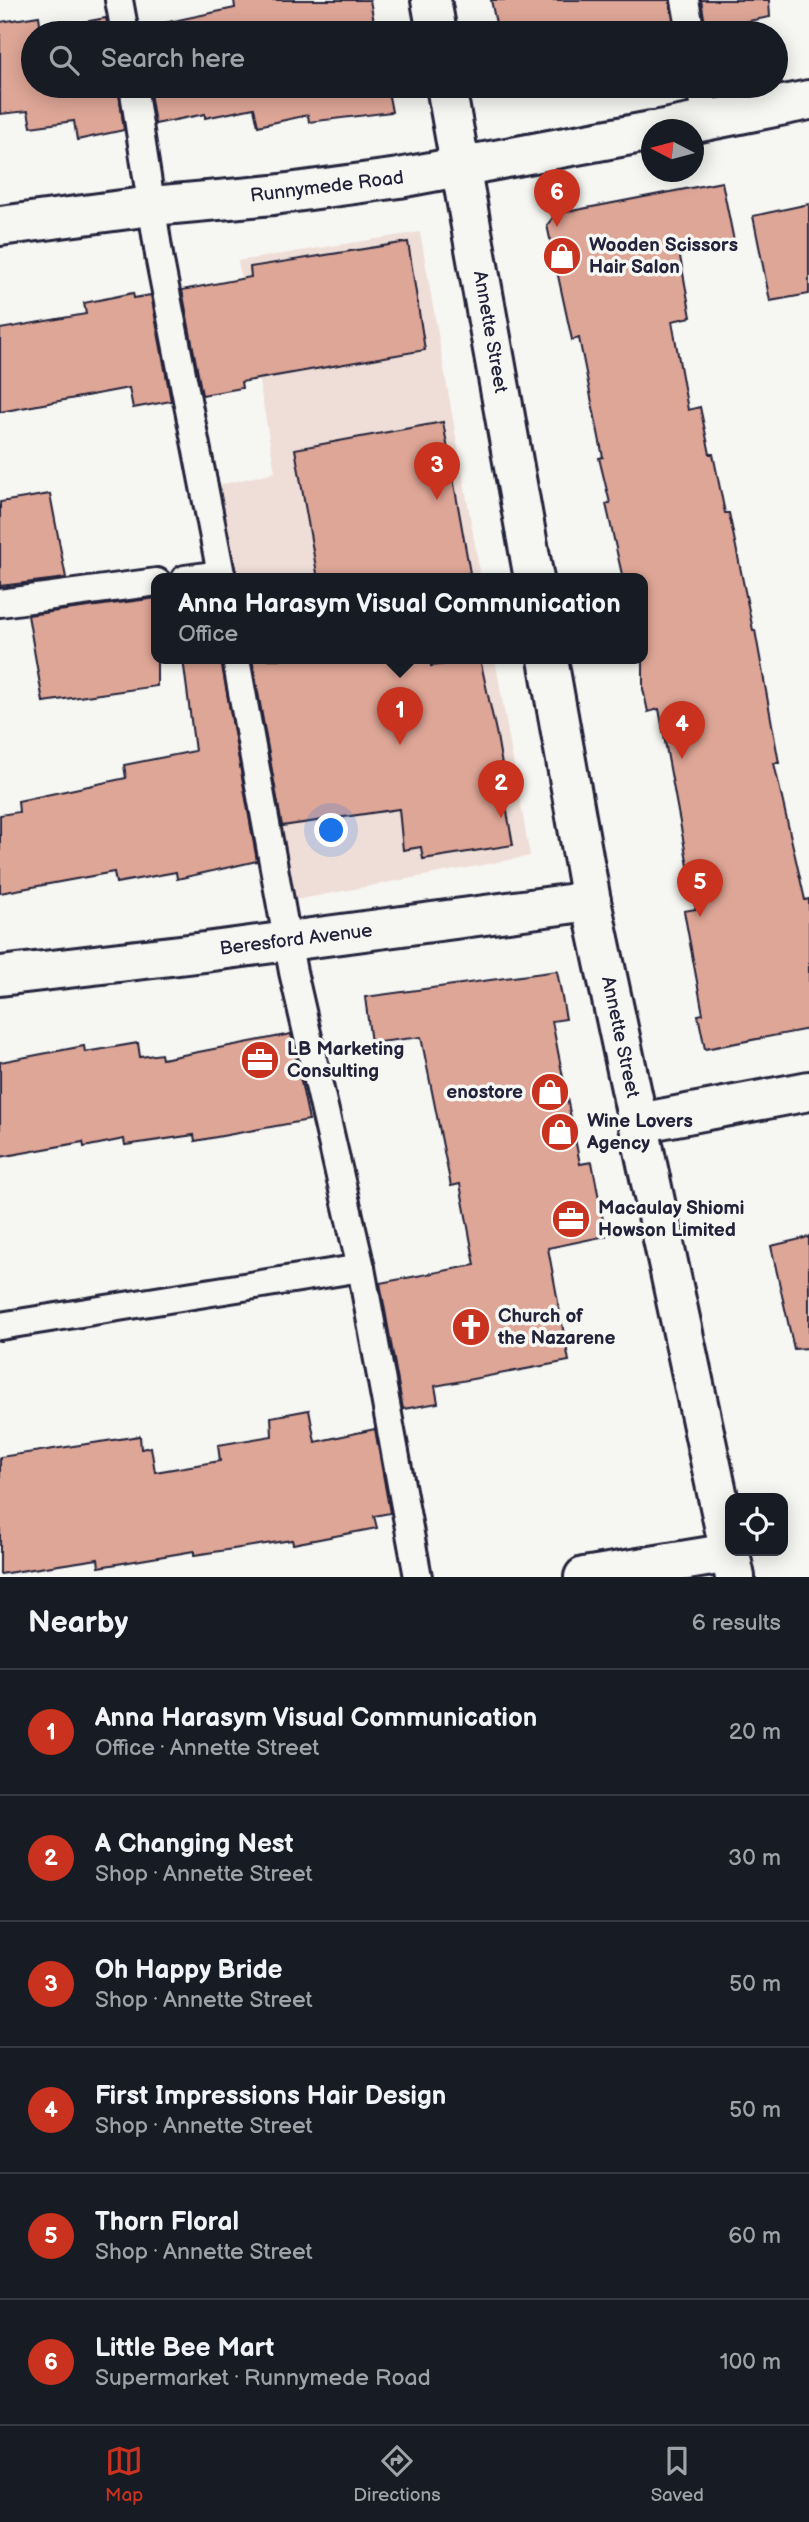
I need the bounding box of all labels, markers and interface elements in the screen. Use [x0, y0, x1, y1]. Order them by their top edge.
search box [21, 21, 788, 98]
icon: search [45, 41, 83, 79]
text: Search here [101, 44, 245, 75]
north arrow [641, 119, 704, 182]
street label: Runnymede Road [249, 166, 405, 208]
pin: 6 [534, 169, 580, 227]
place label: Wooden Scissors Hair Salon [589, 234, 738, 279]
shop icon: Wooden Scissors Hair Salon [541, 235, 583, 277]
street label: Annette Street [468, 269, 512, 395]
pin: 3 [414, 442, 460, 500]
popup [151, 573, 648, 664]
text: Anna Harasym Visual Communication [178, 589, 621, 620]
text: Office [178, 620, 238, 648]
pin: 1 [377, 687, 423, 745]
pin: 4 [659, 701, 705, 759]
pin: 2 [478, 760, 524, 818]
your location [314, 813, 348, 847]
pin: 5 [677, 859, 723, 917]
street label: Beresford Avenue [218, 919, 374, 961]
street label: Annette Street [596, 974, 644, 1100]
place label: LB Marketing Consulting [287, 1038, 404, 1083]
office icon: LB Marketing Consulting [239, 1039, 281, 1081]
shop icon: enostore [529, 1071, 571, 1113]
place label: enostore [446, 1081, 523, 1104]
place label: Wine Lovers Agency [586, 1110, 693, 1155]
shop icon: Wine Lovers Agency [539, 1111, 581, 1153]
place label: Macaulay Shiomi Howson Limited [598, 1197, 744, 1242]
office icon: Macaulay Shiomi Howson Limited [550, 1198, 592, 1240]
place label: Church of the Nazarene [497, 1305, 615, 1350]
church icon: Church of the Nazarene [450, 1306, 492, 1348]
map controls [725, 1493, 788, 1556]
button: locate [725, 1493, 788, 1556]
text: Nearby [28, 1605, 128, 1641]
text: 6 results [692, 1609, 781, 1637]
text: Anna Harasym Visual Communication [95, 1703, 537, 1734]
text: 1 [46, 1718, 56, 1746]
text: 20 m [729, 1718, 781, 1746]
text: Office · Annette Street [95, 1734, 319, 1762]
text: A Changing Nest [95, 1829, 293, 1860]
text: 2 [44, 1844, 58, 1872]
text: 30 m [728, 1844, 781, 1872]
text: Shop · Annette Street [95, 1860, 313, 1888]
text: Oh Happy Bride [95, 1955, 283, 1986]
text: 3 [44, 1970, 58, 1998]
text: 50 m [729, 1970, 781, 1998]
text: Shop · Annette Street [95, 1986, 313, 2014]
text: First Impressions Hair Design [95, 2081, 446, 2112]
text: 4 [44, 2096, 58, 2124]
text: 50 m [729, 2096, 781, 2124]
text: Shop · Annette Street [95, 2112, 313, 2140]
text: Thorn Floral [95, 2207, 239, 2238]
text: 5 [44, 2222, 58, 2250]
text: 60 m [728, 2222, 781, 2250]
text: Shop · Annette Street [95, 2238, 313, 2266]
text: Little Bee Mart [95, 2333, 274, 2364]
text: 6 [44, 2348, 58, 2376]
text: 100 m [720, 2348, 781, 2376]
text: Supermarket · Runnymede Road [95, 2364, 431, 2392]
tab: Map [105, 2442, 143, 2507]
tab: Directions [353, 2442, 441, 2507]
tab: Saved [651, 2442, 704, 2507]

